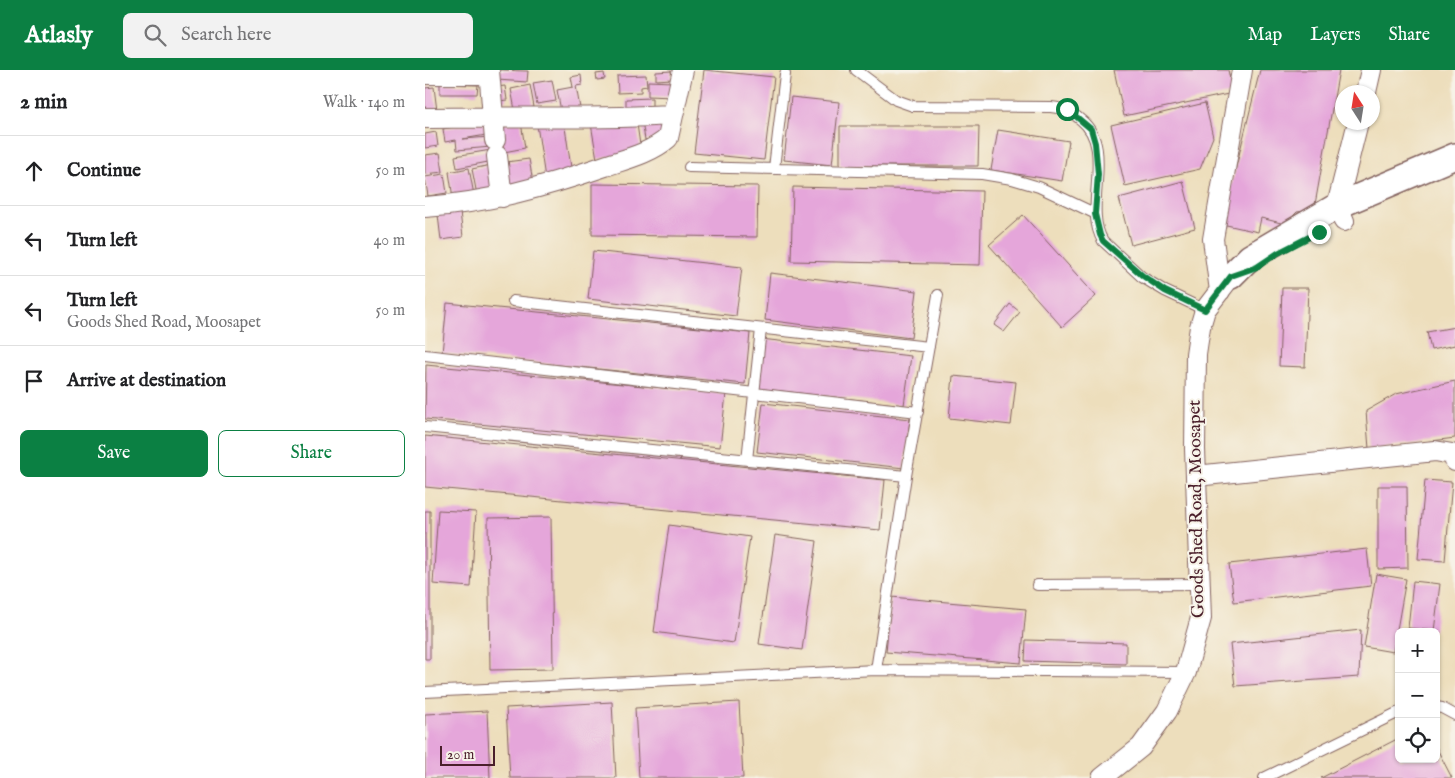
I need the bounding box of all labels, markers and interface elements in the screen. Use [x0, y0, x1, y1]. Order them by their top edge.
search box [123, 13, 473, 58]
text: Atlasly [25, 20, 93, 51]
icon: search [141, 21, 169, 49]
text: Search here [181, 23, 271, 47]
text: Map [1248, 24, 1282, 47]
text: Layers [1310, 24, 1361, 47]
text: Share [1389, 24, 1430, 47]
north arrow [1335, 85, 1380, 130]
text: 2 min [20, 89, 67, 116]
text: Walk · 140 m [323, 93, 405, 113]
route start [1056, 98, 1079, 121]
icon: ahead [20, 157, 48, 185]
text: Continue [67, 159, 141, 183]
text: 50 m [376, 161, 405, 181]
route end [1308, 221, 1331, 244]
icon: left [20, 227, 48, 255]
text: Turn left [67, 229, 138, 253]
text: 40 m [373, 231, 405, 251]
text: Turn left [67, 289, 138, 313]
icon: left [20, 297, 48, 325]
text: 50 m [376, 301, 405, 321]
text: Goods Shed Road, Moosapet [67, 313, 261, 333]
icon: arrive [20, 367, 48, 395]
text: Arrive at destination [67, 369, 226, 393]
street label: Goods Shed Road, Moosapet [1184, 400, 1210, 618]
button: Save [20, 430, 208, 477]
button: Share [218, 430, 405, 477]
map controls [1395, 628, 1440, 763]
button: + [1395, 628, 1440, 673]
button: − [1395, 673, 1440, 718]
button: locate [1395, 718, 1440, 763]
scale bar [440, 743, 495, 766]
text: 20 m [447, 746, 474, 764]

